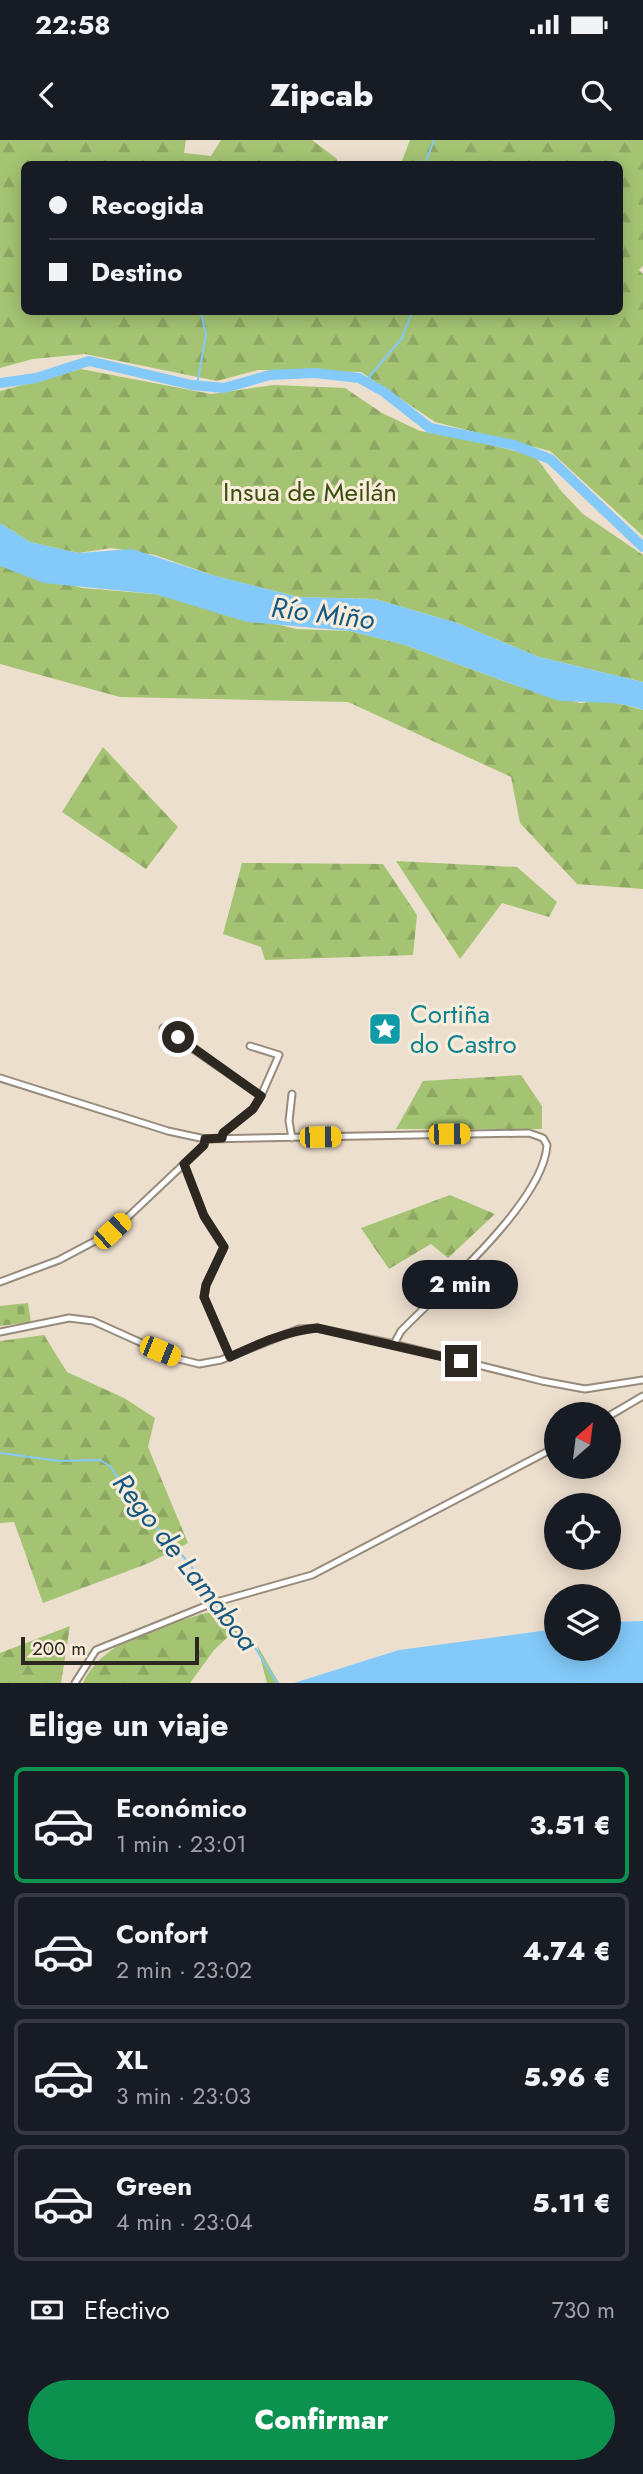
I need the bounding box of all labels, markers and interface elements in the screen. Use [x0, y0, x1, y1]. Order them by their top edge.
text: 22:58 [35, 6, 111, 44]
text: Zipcab [270, 72, 373, 118]
icon: back [28, 76, 66, 114]
icon: search [577, 76, 615, 114]
text: Recogida [91, 186, 204, 224]
text: Destino [91, 253, 183, 291]
park label: Insua de Meilán [223, 473, 397, 511]
water label: Río Miño [269, 587, 377, 640]
place label: Cortiña do Castro [410, 995, 517, 1063]
place icon: Cortiña do Castro [366, 1010, 404, 1048]
route start [162, 1021, 194, 1053]
car [428, 1123, 471, 1145]
car [299, 1126, 342, 1148]
car [90, 1209, 135, 1253]
callout: 2 min [403, 1260, 519, 1308]
text: 2 min [429, 1267, 491, 1301]
car [137, 1333, 184, 1369]
route end [445, 1345, 477, 1377]
north arrow [544, 1402, 621, 1479]
map controls [544, 1402, 621, 1661]
water label: Rego de Lamaboa [103, 1465, 269, 1660]
button: locate [544, 1493, 621, 1570]
button: layers [544, 1584, 621, 1661]
scale bar [21, 1634, 200, 1666]
text: 200 m [32, 1635, 86, 1662]
text: Elige un viaje [28, 1702, 229, 1748]
text: Económico [116, 1789, 247, 1827]
icon: car [32, 1794, 95, 1857]
text: 3.51 € [530, 1806, 611, 1844]
text: 1 min · 23:01 [116, 1827, 247, 1861]
text: Confort [116, 1915, 208, 1953]
icon: car [32, 1920, 95, 1983]
text: 4.74 € [523, 1932, 611, 1970]
text: 2 min · 23:02 [116, 1953, 252, 1987]
text: XL [116, 2041, 148, 2079]
icon: car [32, 2046, 95, 2109]
text: 5.96 € [523, 2058, 611, 2096]
text: 3 min · 23:03 [116, 2079, 251, 2113]
text: Green [116, 2167, 192, 2205]
icon: car [32, 2172, 95, 2235]
text: 5.11 € [532, 2184, 611, 2222]
text: 4 min · 23:04 [116, 2205, 253, 2239]
icon: cash [28, 2291, 66, 2329]
text: Efectivo [84, 2291, 170, 2329]
text: 730 m [552, 2293, 615, 2327]
button: Confirmar [28, 2380, 615, 2460]

